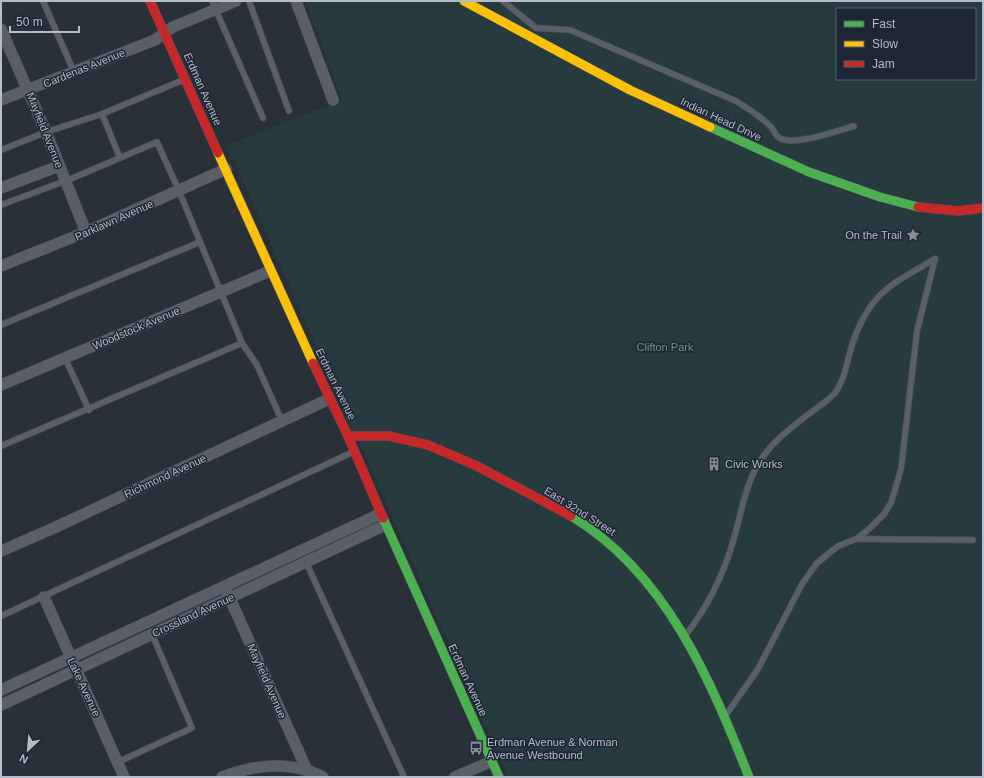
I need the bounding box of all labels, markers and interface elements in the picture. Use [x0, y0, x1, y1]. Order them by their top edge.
scale bar [10, 8, 79, 34]
legend [836, 8, 976, 80]
text: 50 m [16, 15, 43, 29]
text: Fast [872, 17, 896, 31]
text: Slow [872, 37, 898, 51]
street label: Cardenas Avenue [41, 46, 127, 90]
street label: Erdman Avenue [182, 51, 224, 127]
text: Jam [872, 57, 895, 71]
street label: Mayfield Avenue [24, 90, 66, 170]
street label: Indian Head Drive [679, 95, 763, 143]
street label: Parklawn Avenue [73, 197, 155, 243]
place icon: On the Trail [905, 227, 921, 243]
place label: On the Trail [845, 229, 902, 241]
street label: Woodstock Avenue [90, 304, 182, 352]
park label: Clifton Park [637, 341, 694, 353]
street label: Erdman Avenue [313, 346, 359, 422]
street label: Richmond Avenue [122, 452, 208, 500]
building icon: Civic Works [706, 456, 722, 472]
place label: Civic Works [725, 458, 783, 470]
street label: East 32nd Street [542, 484, 618, 538]
street label: Crossland Avenue [150, 591, 236, 639]
street label: Mayfield Avenue [245, 642, 289, 720]
street label: Erdman Avenue [446, 642, 490, 718]
street label: Lake Avenue [65, 656, 103, 718]
north arrow [8, 730, 48, 770]
place label: Erdman Avenue & Norman Avenue Westbound [487, 736, 618, 761]
bus stop icon: Erdman Avenue & Norman Avenue Westbound [468, 740, 484, 756]
text: N [17, 752, 30, 766]

